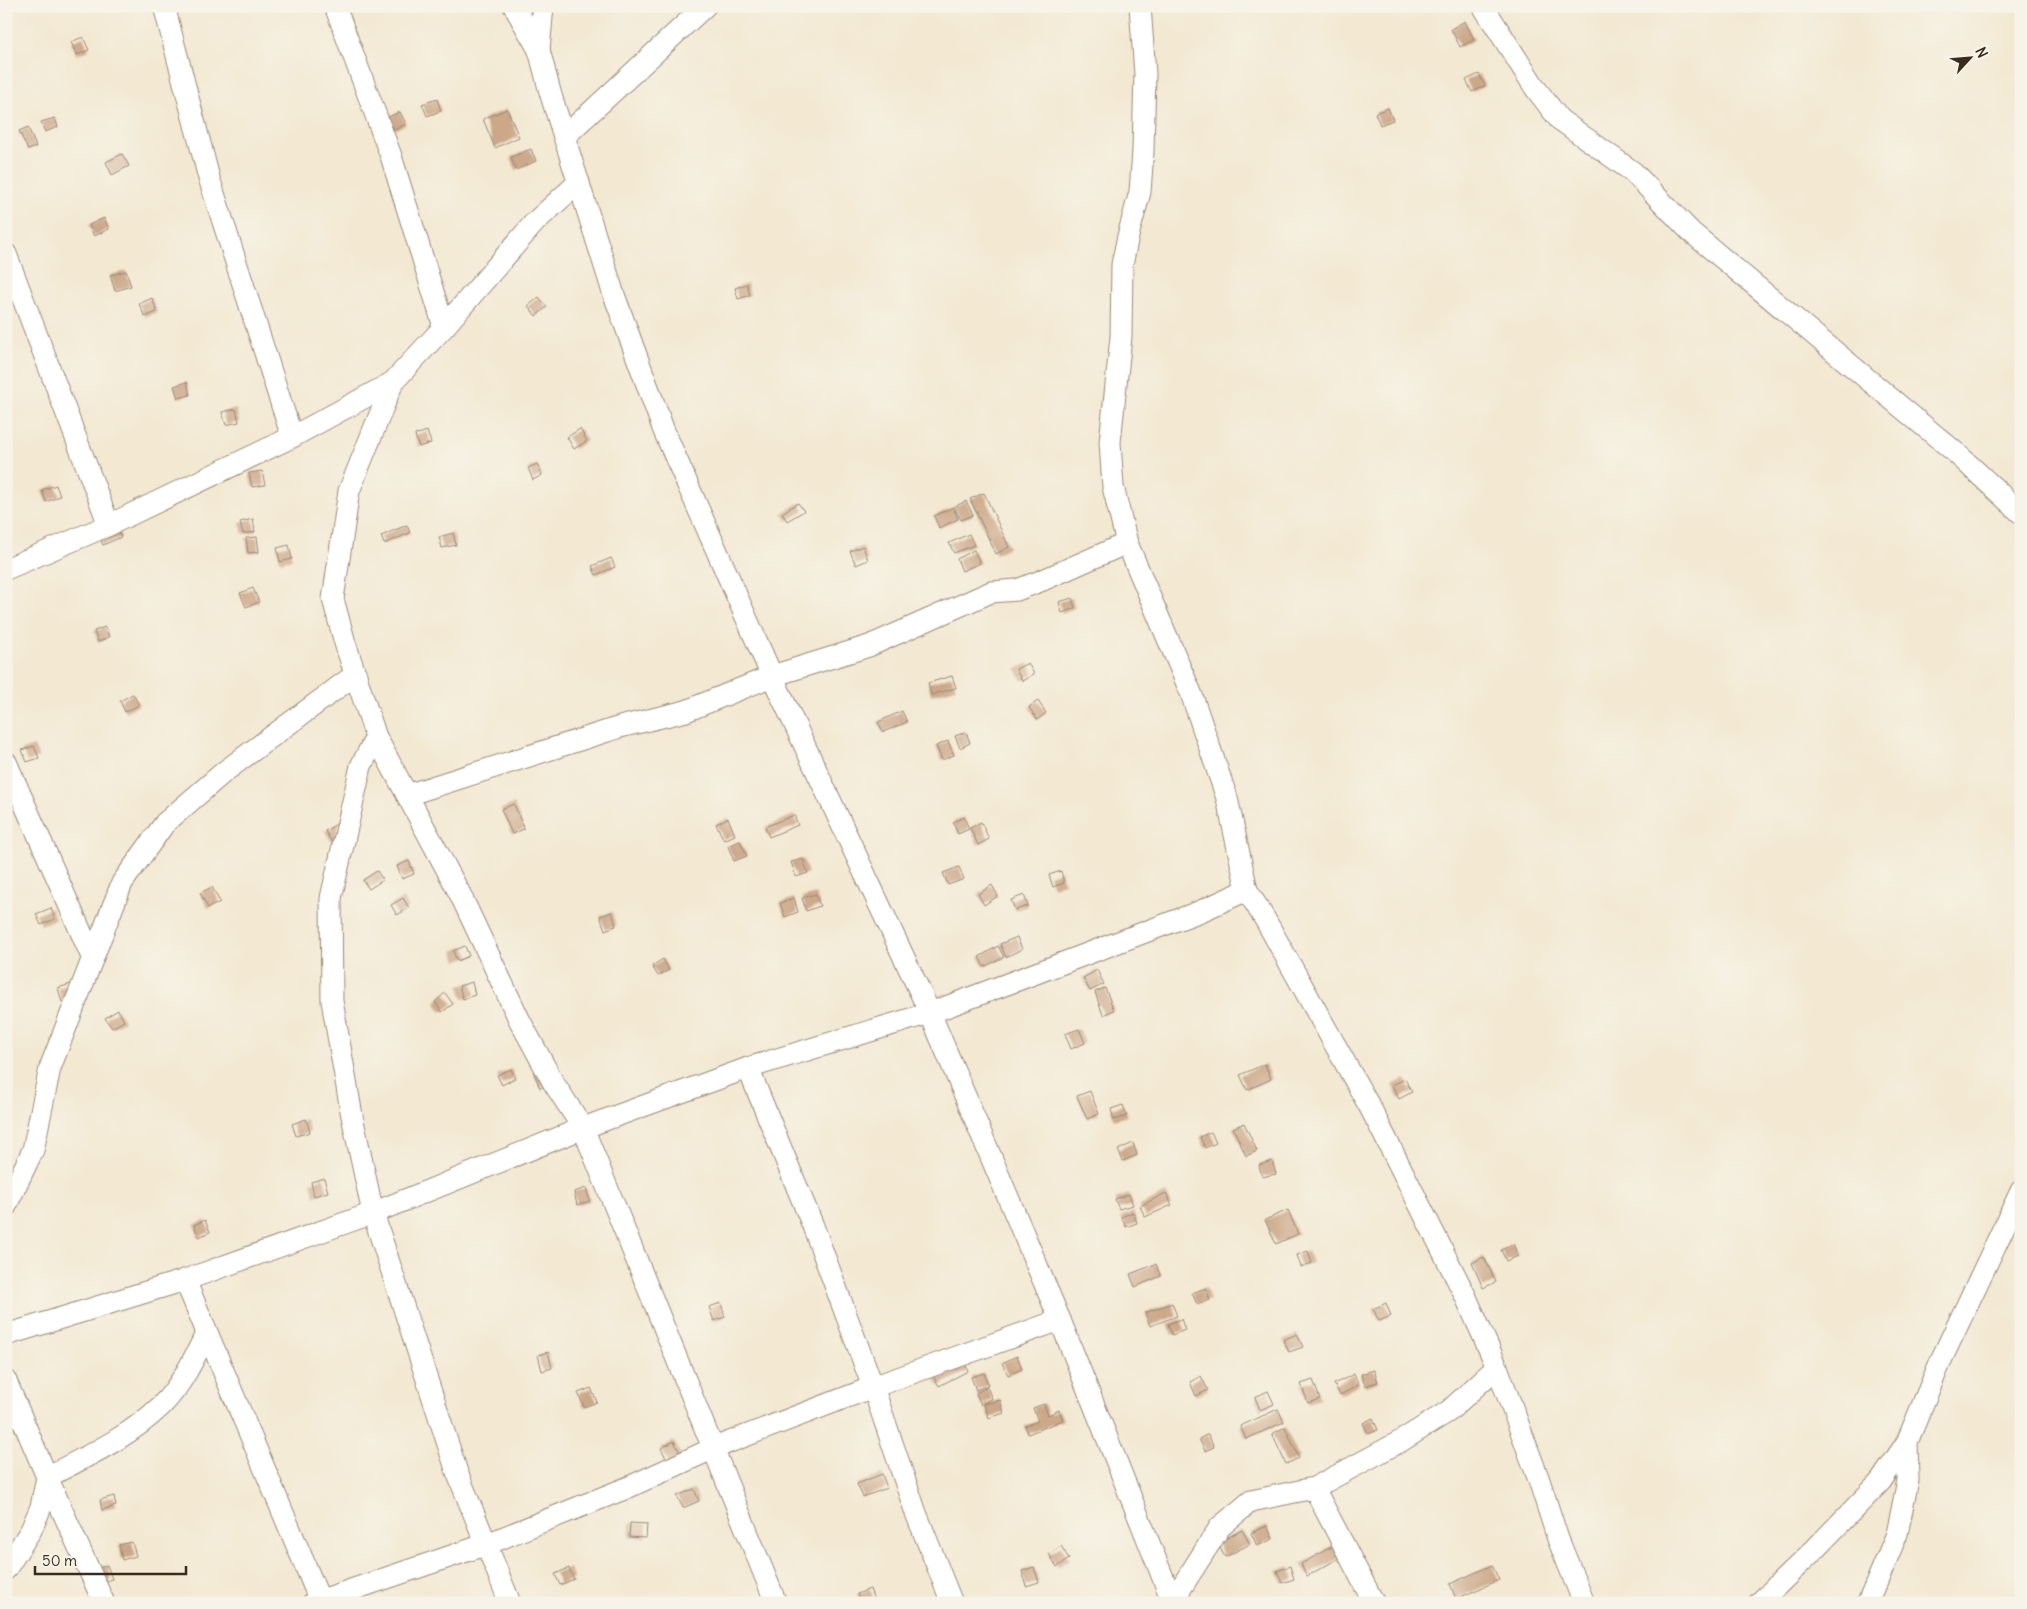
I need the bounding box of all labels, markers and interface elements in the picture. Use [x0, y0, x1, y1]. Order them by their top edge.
north arrow [1944, 32, 1994, 82]
text: N [1971, 44, 1992, 61]
scale bar [35, 1544, 186, 1576]
text: 50 m [42, 1551, 77, 1570]

